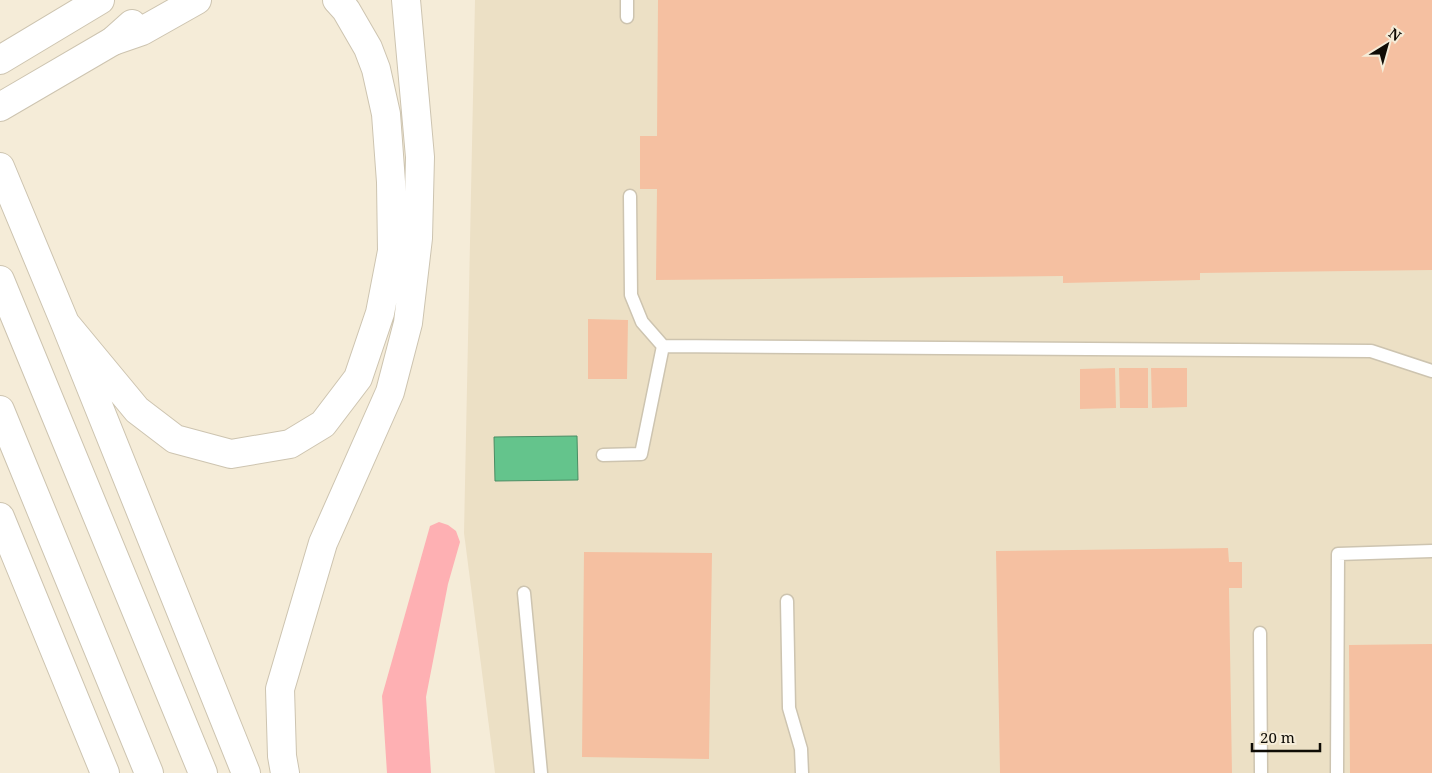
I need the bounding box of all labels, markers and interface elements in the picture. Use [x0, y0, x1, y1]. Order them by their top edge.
north arrow [1362, 20, 1412, 70]
text: N [1385, 23, 1405, 45]
scale bar [1252, 720, 1320, 752]
text: 20 m [1260, 727, 1295, 747]

